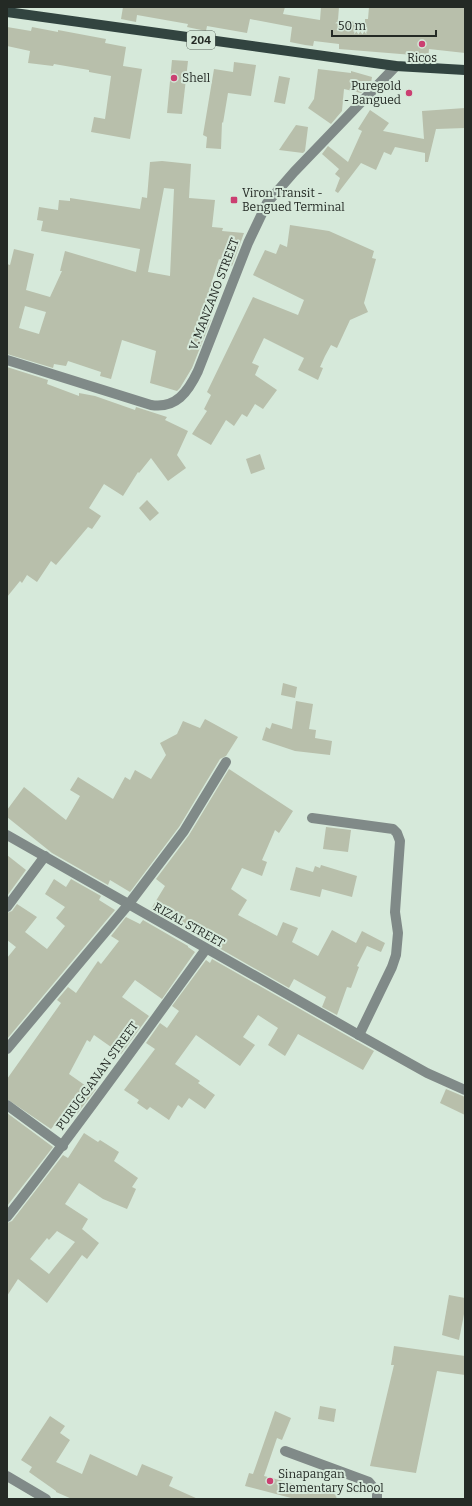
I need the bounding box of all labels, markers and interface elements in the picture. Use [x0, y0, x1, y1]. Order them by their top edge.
scale bar [332, 12, 436, 38]
text: 50 m [338, 19, 367, 33]
road number: 204 [187, 31, 215, 49]
marker: Ricos [417, 39, 427, 49]
place label: Ricos [407, 51, 437, 65]
place label: Shell [182, 71, 211, 85]
marker: Shell [169, 73, 179, 83]
place label: Puregold - Bangued [344, 79, 401, 107]
marker: Puregold - Bangued [404, 88, 414, 98]
place label: Viron Transit - Bengued Terminal [242, 186, 345, 214]
marker: Viron Transit - Bengued Terminal [229, 195, 239, 205]
street label: V. MANZANO STREET [186, 236, 242, 352]
street label: RIZAL STREET [151, 900, 227, 950]
street label: PURUGGANAN STREET [53, 1019, 141, 1133]
place label: Sinapangan Elementary School [278, 1467, 384, 1495]
marker: Sinapangan Elementary School [265, 1476, 275, 1486]

